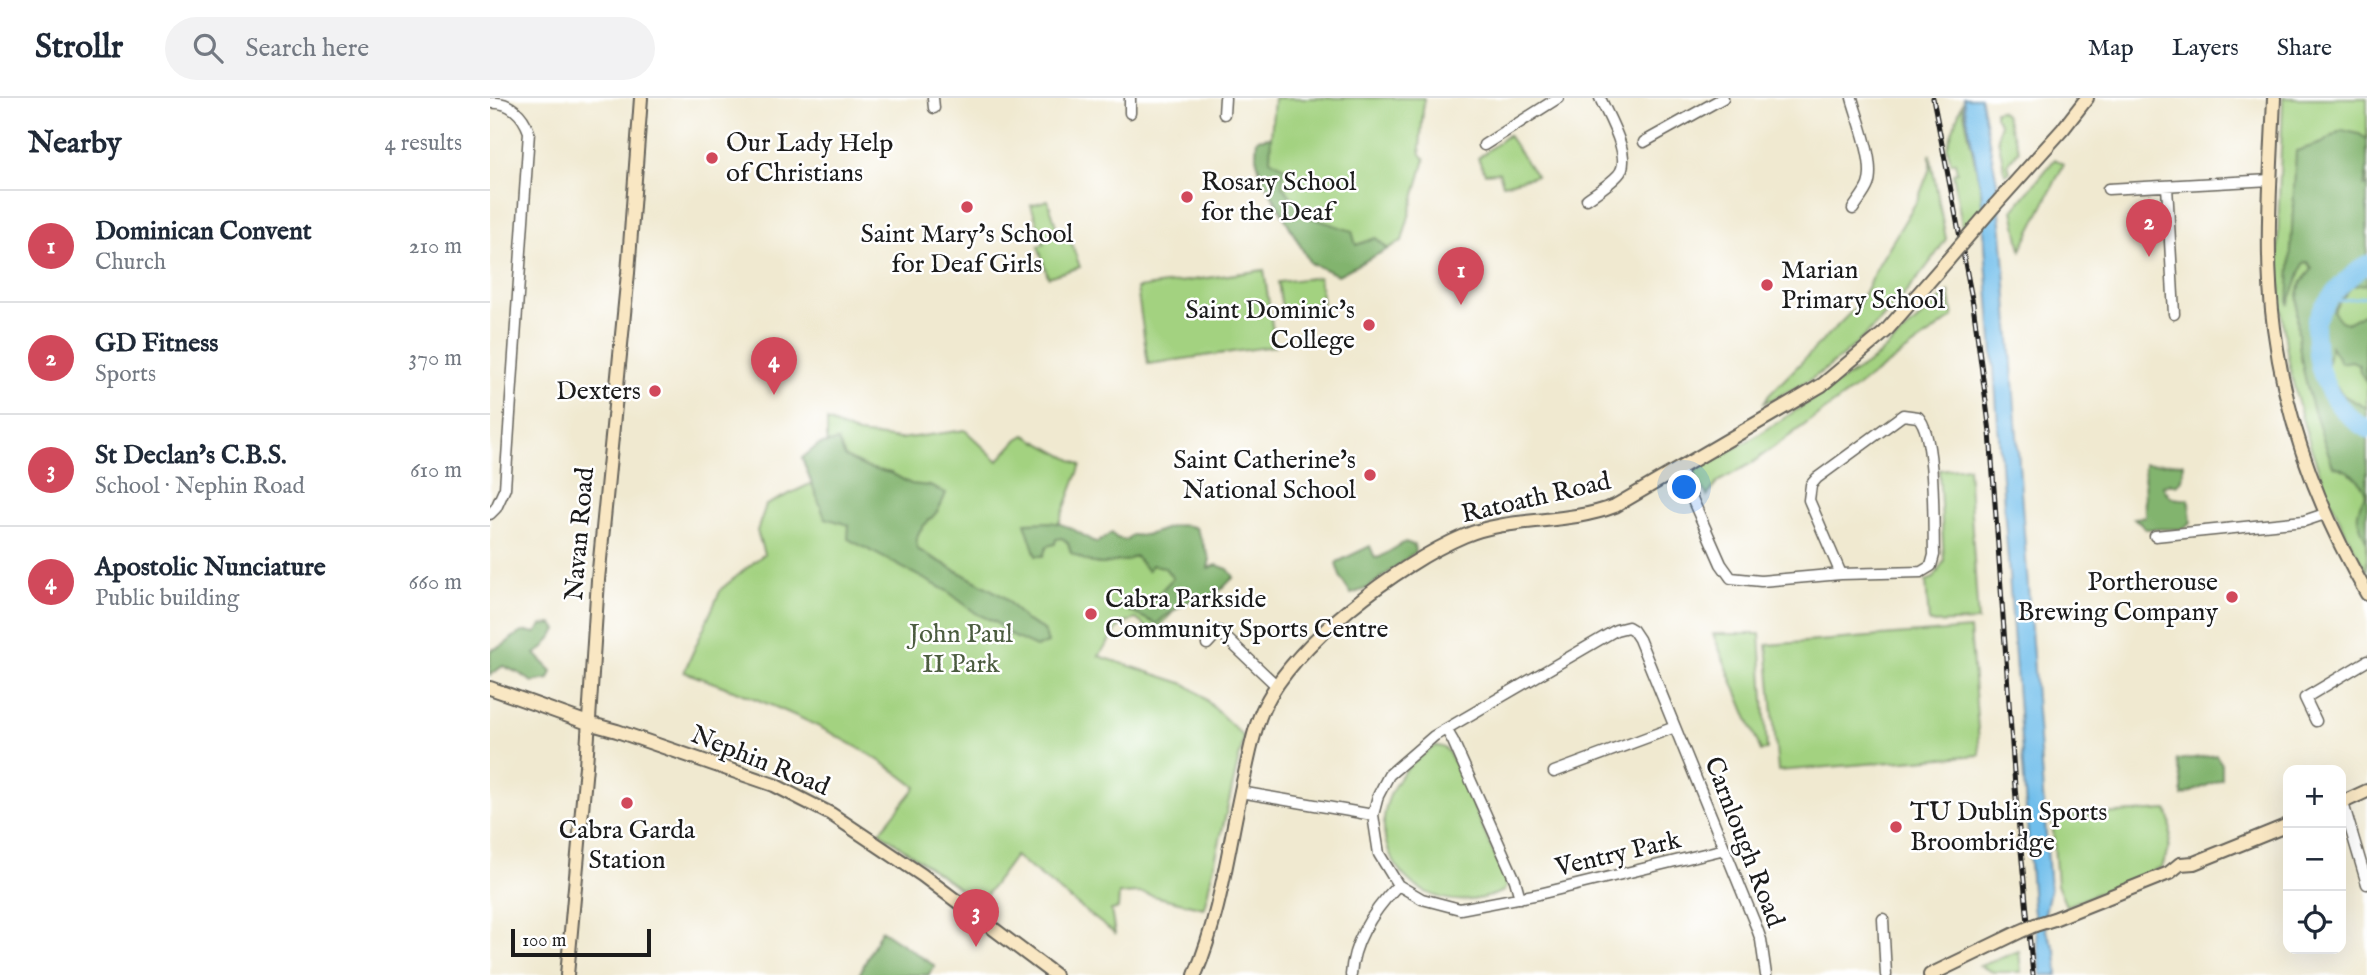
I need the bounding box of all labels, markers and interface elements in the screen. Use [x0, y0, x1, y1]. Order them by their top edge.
search box [165, 17, 655, 80]
text: Strollr [35, 27, 123, 69]
icon: search [189, 29, 227, 67]
text: Search here [245, 32, 369, 65]
text: Map [2088, 33, 2134, 64]
text: Layers [2172, 33, 2239, 64]
text: Share [2277, 33, 2332, 64]
text: Nearby [28, 125, 121, 163]
place label: Our Lady Help of Christians [726, 127, 893, 190]
text: 4 results [384, 129, 462, 158]
marker: Our Lady Help of Christians [704, 150, 720, 166]
place label: Rosary School for the Deaf [1201, 166, 1357, 229]
marker: Rosary School for the Deaf [1179, 189, 1195, 205]
marker: Saint Mary's School for Deaf Girls [959, 199, 975, 215]
pin: 2 [2126, 199, 2172, 257]
text: Dominican Convent [95, 215, 312, 248]
place label: Saint Mary's School for Deaf Girls [860, 218, 1074, 281]
text: 1 [47, 232, 55, 261]
text: 210 m [409, 232, 462, 261]
pin: 1 [1438, 247, 1484, 305]
text: Church [95, 248, 166, 277]
place label: Marian Primary School [1781, 254, 1946, 317]
marker: Marian Primary School [1759, 277, 1775, 293]
place label: Saint Dominic's College [1185, 294, 1355, 357]
marker: Saint Dominic's College [1361, 317, 1377, 333]
text: GD Fitness [95, 327, 218, 360]
pin: 4 [751, 337, 797, 395]
text: 2 [46, 344, 56, 373]
text: 370 m [409, 344, 462, 373]
text: Sports [95, 360, 156, 389]
place label: Dexters [556, 375, 641, 408]
marker: Dexters [647, 383, 663, 399]
text: St Declan's C.B.S. [95, 439, 287, 472]
place label: Saint Catherine's National School [1173, 444, 1357, 507]
text: 3 [47, 456, 55, 485]
text: 610 m [410, 456, 462, 485]
street label: Ratoath Road [1458, 465, 1614, 531]
street label: Navan Road [558, 466, 602, 602]
marker: Saint Catherine's National School [1362, 467, 1378, 483]
your location [1667, 470, 1701, 504]
text: School · Nephin Road [95, 472, 305, 501]
text: Apostolic Nunciature [95, 551, 326, 584]
place label: Portherouse Brewing Company [2017, 566, 2218, 629]
text: 4 [45, 568, 57, 597]
text: 660 m [409, 568, 462, 597]
place label: Cabra Parkside Community Sports Centre [1105, 583, 1389, 646]
text: Public building [95, 584, 239, 613]
marker: Portherouse Brewing Company [2224, 589, 2240, 605]
marker: Cabra Parkside Community Sports Centre [1083, 606, 1099, 622]
park label: John Paul II Park [906, 618, 1014, 681]
street label: Nephin Road [686, 718, 834, 804]
street label: Carnlough Road [1696, 752, 1792, 932]
map controls [2283, 765, 2346, 954]
button: + [2283, 765, 2346, 828]
marker: Cabra Garda Station [619, 795, 635, 811]
place label: TU Dublin Sports Broombridge [1910, 796, 2107, 859]
place label: Cabra Garda Station [559, 814, 696, 877]
marker: TU Dublin Sports Broombridge [1888, 819, 1904, 835]
street label: Ventry Park [1551, 823, 1685, 885]
button: − [2283, 828, 2346, 891]
pin: 3 [953, 889, 999, 947]
button: locate [2283, 891, 2346, 954]
scale bar [511, 926, 651, 958]
text: 100 m [522, 929, 566, 953]

